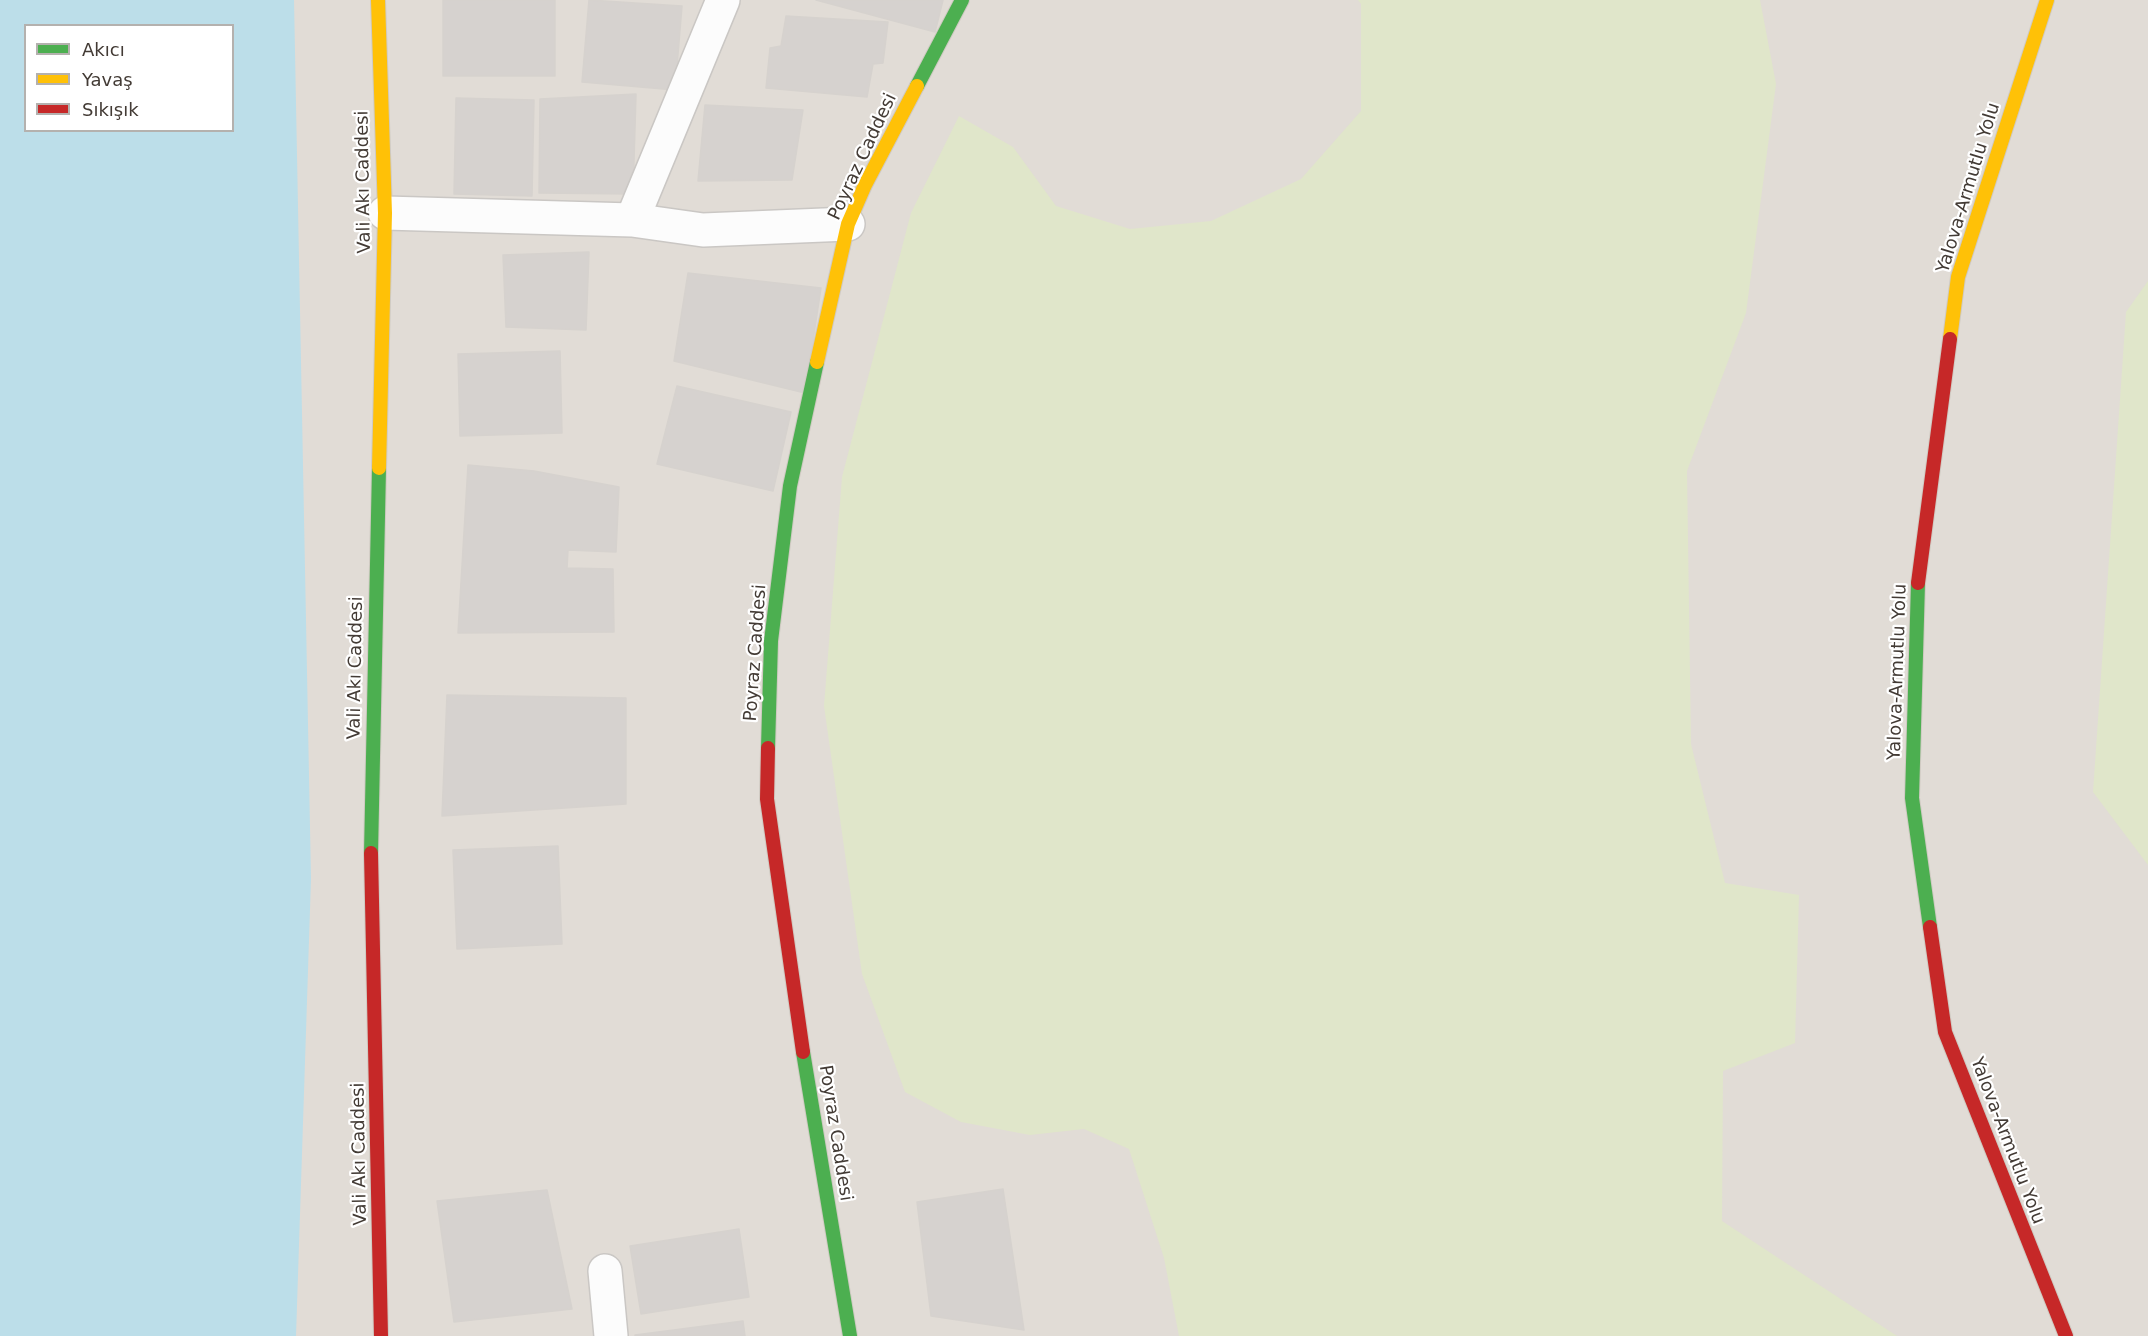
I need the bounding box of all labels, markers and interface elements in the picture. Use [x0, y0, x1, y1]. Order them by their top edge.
legend [24, 24, 234, 132]
text: Akıcı [82, 39, 125, 60]
text: Yavaş [82, 69, 133, 90]
street label: Poyraz Caddesi [824, 90, 902, 224]
text: Sıkışık [82, 99, 139, 120]
street label: Yalova-Armutlu Yolu [1933, 100, 2005, 276]
street label: Vali Akı Caddesi [352, 110, 376, 254]
street label: Yalova-Armutlu Yolu [1884, 583, 1912, 761]
street label: Poyraz Caddesi [740, 584, 772, 722]
street label: Vali Akı Caddesi [344, 596, 368, 740]
street label: Yalova-Armutlu Yolu [1965, 1055, 2049, 1227]
street label: Poyraz Caddesi [814, 1063, 856, 1203]
street label: Vali Akı Caddesi [348, 1082, 372, 1226]

